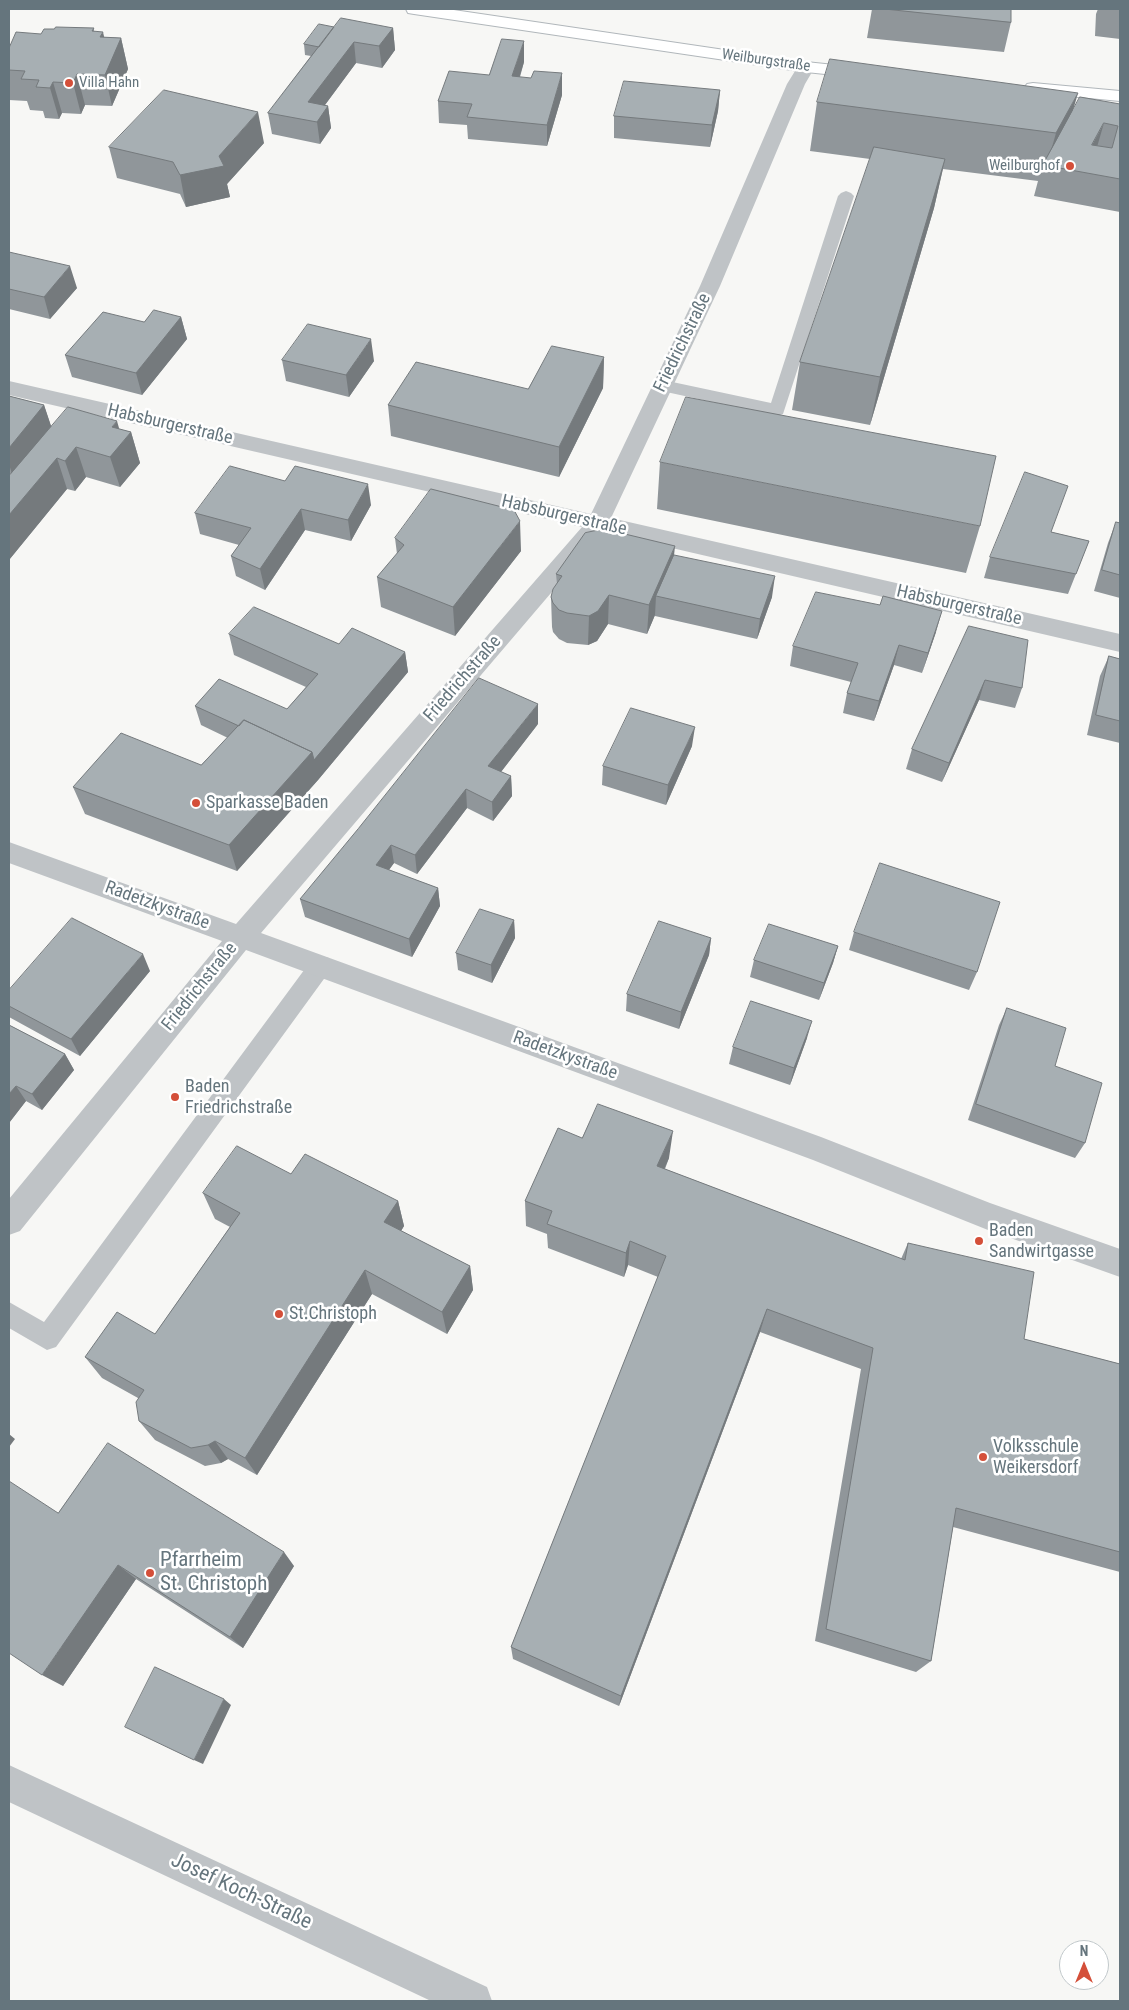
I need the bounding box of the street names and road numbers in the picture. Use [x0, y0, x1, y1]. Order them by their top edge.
street label: Weilburgstraße [721, 46, 811, 76]
street label: Friedrichstraße [650, 290, 716, 396]
street label: Habsburgerstraße [105, 400, 235, 450]
street label: Habsburgerstraße [499, 491, 629, 541]
street label: Habsburgerstraße [894, 581, 1024, 631]
street label: Friedrichstraße [420, 631, 506, 727]
street label: Radetzkystraße [102, 877, 212, 935]
street label: Friedrichstraße [158, 939, 242, 1035]
street label: Radetzkystraße [510, 1027, 620, 1085]
street label: Josef Koch-Straße [167, 1848, 315, 1936]

